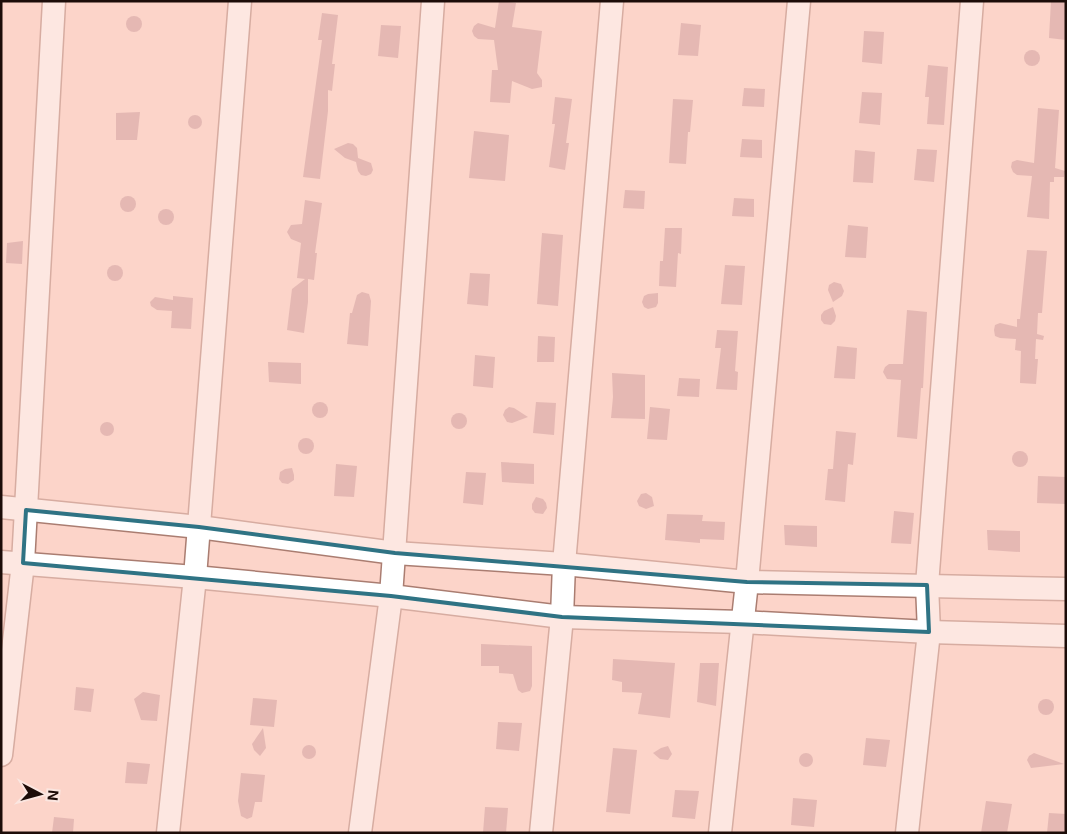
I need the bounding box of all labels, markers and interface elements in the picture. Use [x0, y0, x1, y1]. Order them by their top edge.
north arrow [15, 769, 65, 819]
text: N [44, 789, 62, 802]

